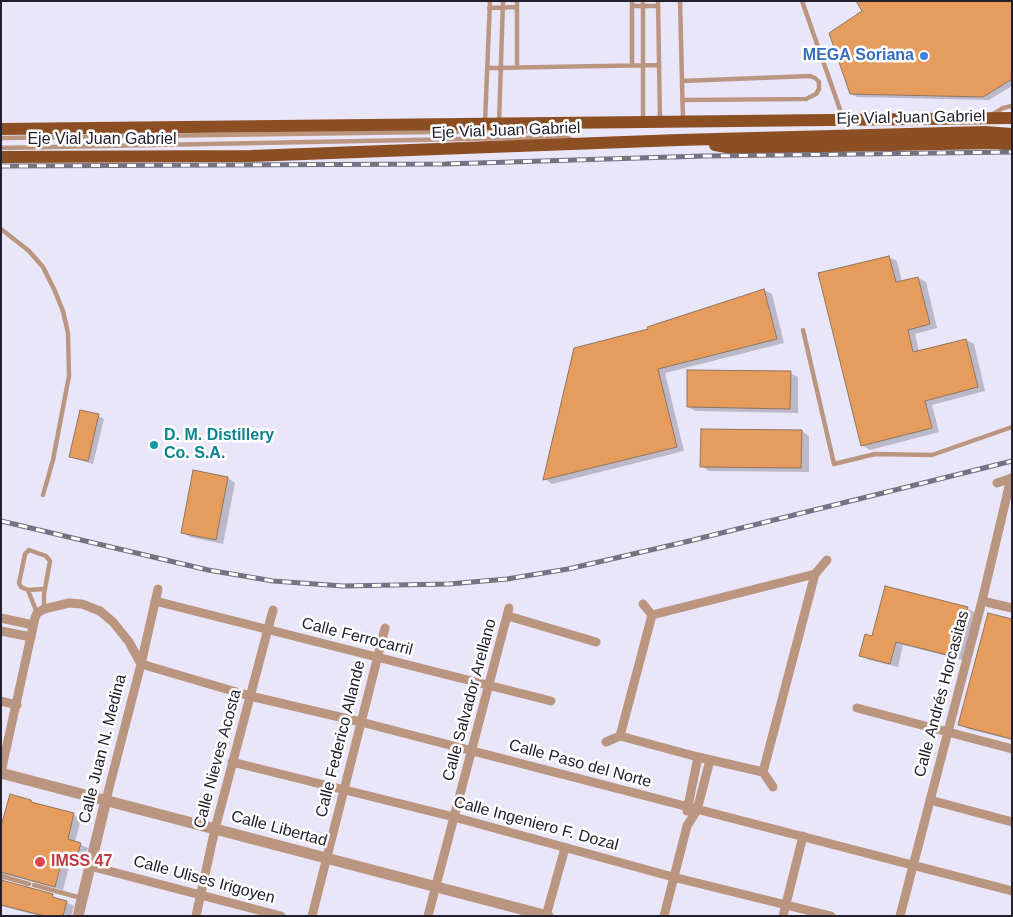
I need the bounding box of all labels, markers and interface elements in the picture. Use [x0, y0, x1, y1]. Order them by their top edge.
place label: MEGA Soriana [803, 46, 914, 66]
marker: MEGA Soriana [918, 50, 930, 62]
street label: Eje Vial Juan Gabriel [836, 107, 986, 129]
street label: Eje Vial Juan Gabriel [431, 119, 581, 143]
street label: Eje Vial Juan Gabriel [27, 130, 177, 150]
place label: D. M. Distillery Co. S.A. [164, 426, 274, 464]
marker: D. M. Distillery Co. S.A. [148, 439, 160, 451]
street label: Calle Andrés Horcasitas [911, 609, 973, 779]
street label: Calle Ferrocarril [299, 614, 415, 660]
street label: Calle Salvador Arellano [439, 617, 501, 783]
street label: Calle Federico Allande [312, 659, 370, 819]
street label: Calle Juan N. Medina [75, 672, 131, 826]
street label: Calle Nieves Acosta [190, 687, 246, 831]
street label: Calle Paso del Norte [507, 736, 653, 792]
street label: Calle Ingeniero F. Dozal [451, 793, 621, 855]
street label: Calle Libertad [229, 807, 329, 851]
place label: IMSS 47 [51, 852, 112, 872]
street label: Calle Ulises Irigoyen [131, 852, 277, 908]
marker: IMSS 47 [33, 855, 47, 869]

